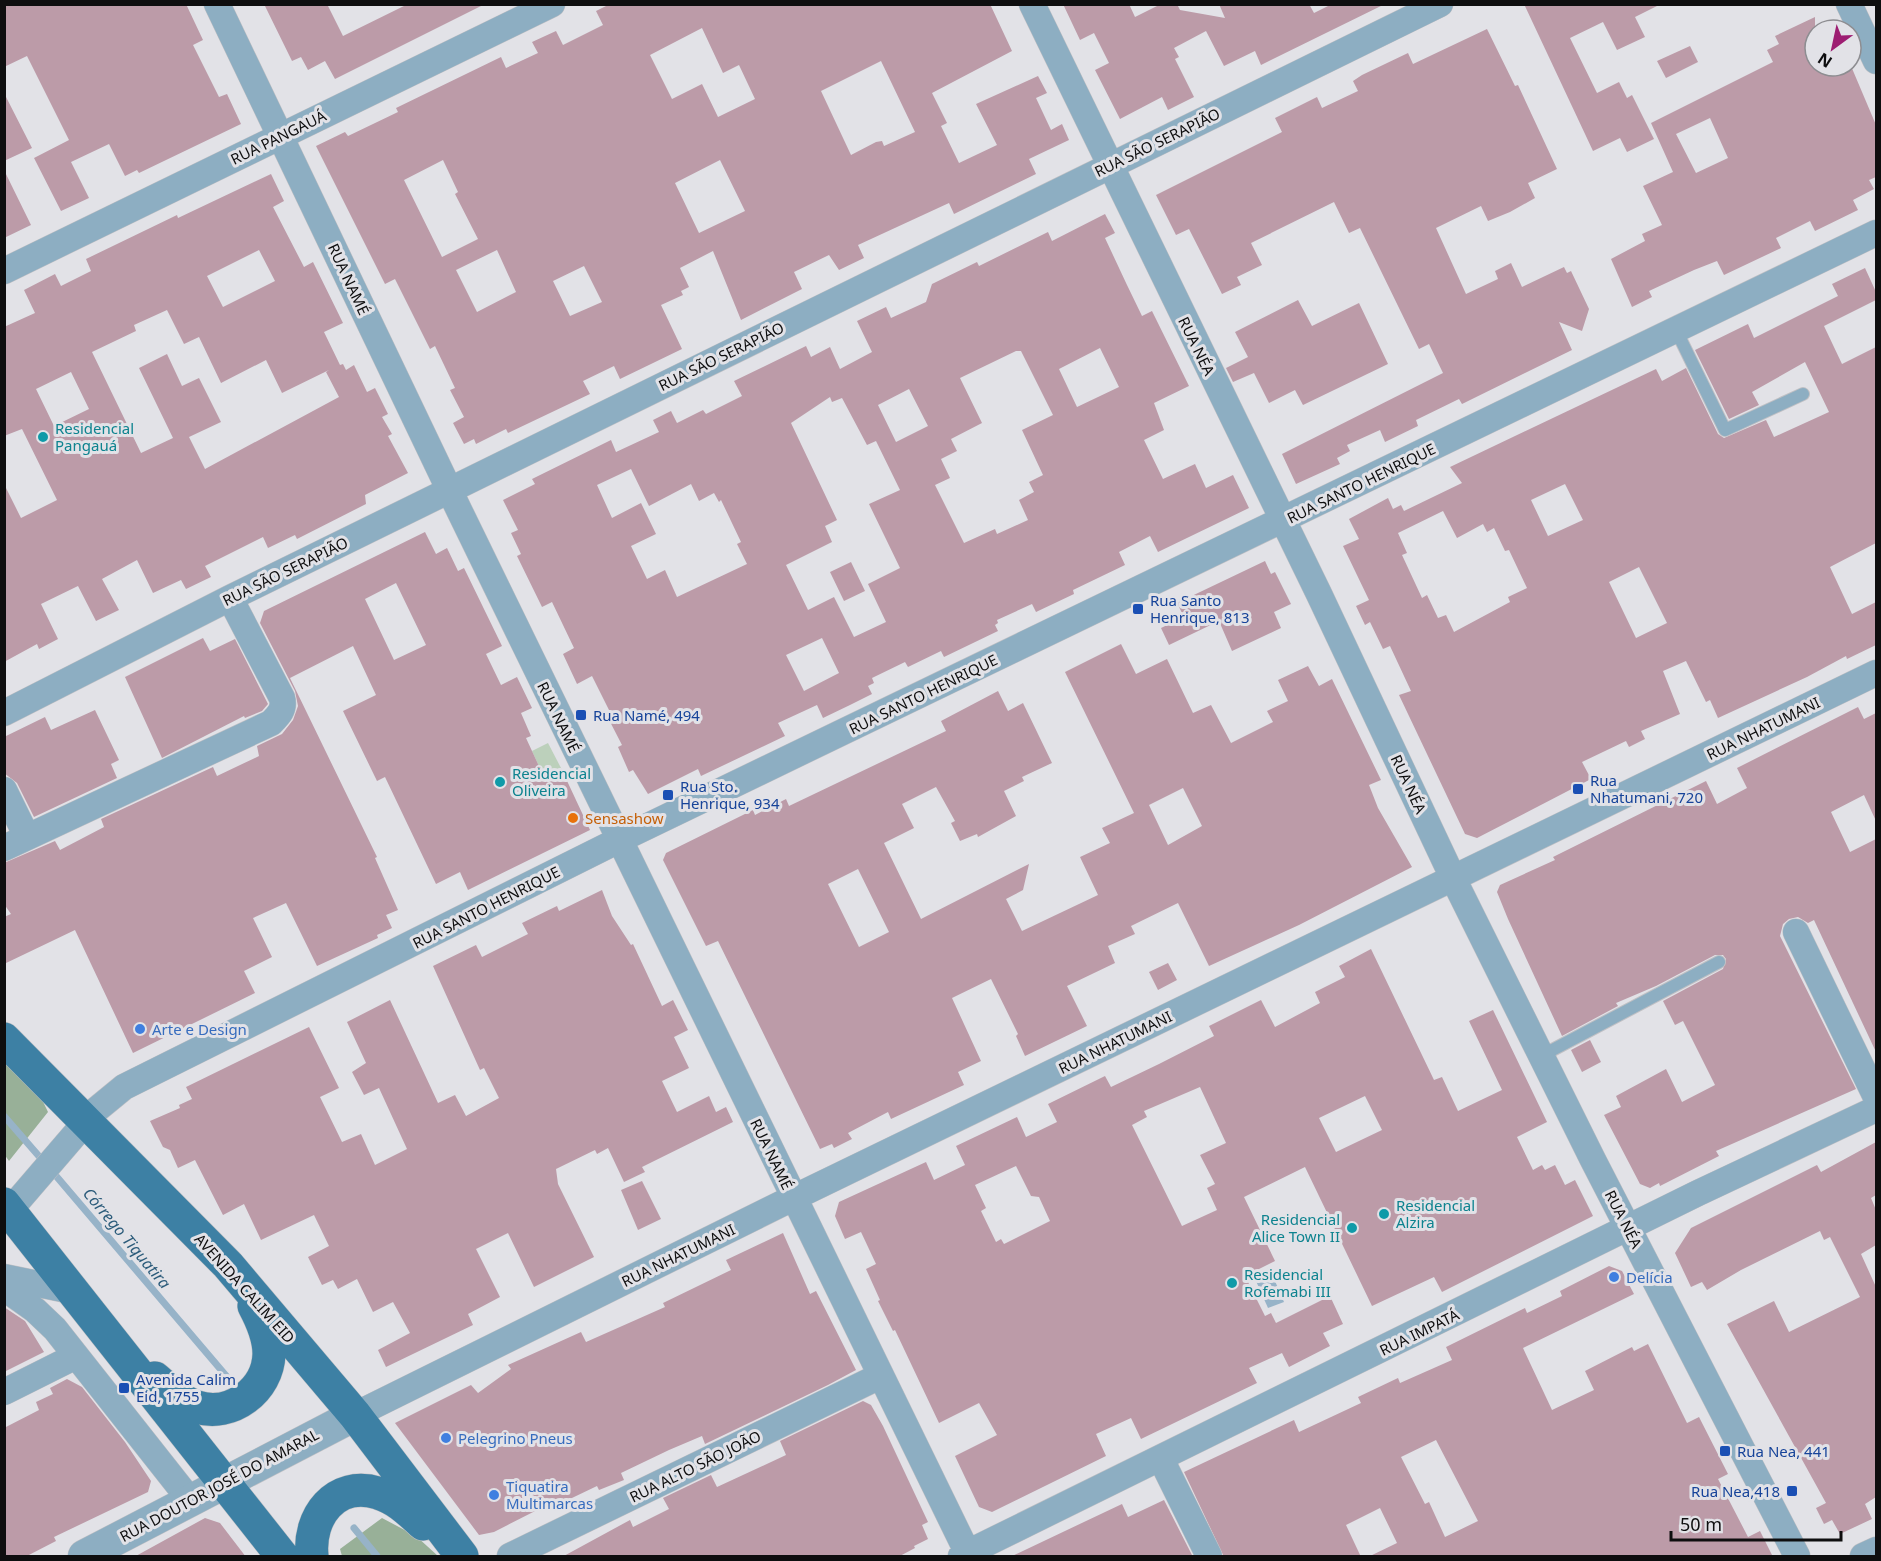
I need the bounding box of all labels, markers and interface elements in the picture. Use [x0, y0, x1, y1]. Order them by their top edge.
north arrow [1803, 18, 1863, 78]
text: N [1813, 48, 1836, 73]
street label: RUA SÃO SERAPIÃO [1091, 103, 1223, 181]
street label: RUA PANGAUÁ [227, 105, 329, 169]
street label: RUA NAMÉ [324, 240, 374, 318]
street label: RUA NÉA [1174, 313, 1220, 379]
street label: RUA SÃO SERAPIÃO [655, 317, 787, 395]
place label: Residencial Pangauá [55, 418, 134, 455]
marker: Residencial Pangauá [36, 430, 50, 444]
street label: RUA SANTO HENRIQUE [1283, 438, 1439, 528]
street label: RUA SÃO SERAPIÃO [219, 532, 351, 610]
place label: Rua Santo Henrique, 813 [1150, 590, 1250, 627]
marker: Rua Santo Henrique, 813 [1131, 602, 1145, 616]
street label: RUA SANTO HENRIQUE [845, 649, 1001, 739]
street label: RUA NAMÉ [533, 678, 585, 756]
street label: RUA NHATUMANI [1703, 692, 1823, 764]
place label: Rua Namé, 494 [593, 705, 700, 725]
marker: Rua Namé, 494 [574, 708, 588, 722]
street label: RUA NÉA [1387, 751, 1432, 817]
place label: Residencial Oliveira [512, 763, 591, 800]
place label: Rua Nhatumani, 720 [1590, 770, 1703, 807]
marker: Residencial Oliveira [493, 775, 507, 789]
place label: Rua Sto. Henrique, 934 [680, 776, 780, 813]
marker: Rua Nhatumani, 720 [1571, 782, 1585, 796]
marker: Rua Sto. Henrique, 934 [661, 788, 675, 802]
place label: Sensashow [585, 808, 664, 828]
marker: Sensashow [566, 811, 580, 825]
street label: RUA SANTO HENRIQUE [409, 861, 563, 953]
street label: RUA NHATUMANI [1055, 1006, 1175, 1078]
place label: Arte e Design [152, 1019, 247, 1039]
marker: Arte e Design [133, 1022, 147, 1036]
street label: RUA NAMÉ [746, 1115, 798, 1193]
water label: Córrego Tiquatira [78, 1183, 176, 1293]
street label: RUA NÉA [1601, 1186, 1647, 1252]
place label: Residencial Alzira [1396, 1195, 1475, 1232]
marker: Residencial Alzira [1377, 1207, 1391, 1221]
place label: Residencial Alice Town II [1252, 1209, 1340, 1246]
street label: RUA NHATUMANI [618, 1219, 738, 1291]
marker: Residencial Alice Town II [1345, 1221, 1359, 1235]
street label: AVENIDA CALIM EID [190, 1229, 300, 1347]
place label: Residencial Rofemabi III [1244, 1264, 1331, 1301]
place label: Delícia [1626, 1267, 1673, 1287]
marker: Delícia [1607, 1270, 1621, 1284]
marker: Residencial Rofemabi III [1225, 1276, 1239, 1290]
street label: RUA IMPATÁ [1376, 1304, 1462, 1360]
place label: Avenida Calim Eid, 1755 [136, 1369, 236, 1406]
marker: Avenida Calim Eid, 1755 [117, 1381, 131, 1395]
street label: RUA DOUTOR JOSÉ DO AMARAL [116, 1424, 322, 1546]
street label: RUA ALTO SÃO JOÃO [626, 1425, 764, 1507]
place label: Pelegrino Pneus [458, 1428, 573, 1448]
marker: Pelegrino Pneus [439, 1431, 453, 1445]
place label: Rua Nea, 441 [1737, 1441, 1830, 1461]
marker: Rua Nea, 441 [1718, 1444, 1732, 1458]
place label: Tiquatira Multimarcas [506, 1476, 593, 1513]
place label: Rua Nea,418 [1691, 1481, 1780, 1501]
marker: Rua Nea,418 [1785, 1484, 1799, 1498]
marker: Tiquatira Multimarcas [487, 1488, 501, 1502]
scale bar [1671, 1504, 1840, 1542]
text: 50 m [1680, 1512, 1722, 1536]

